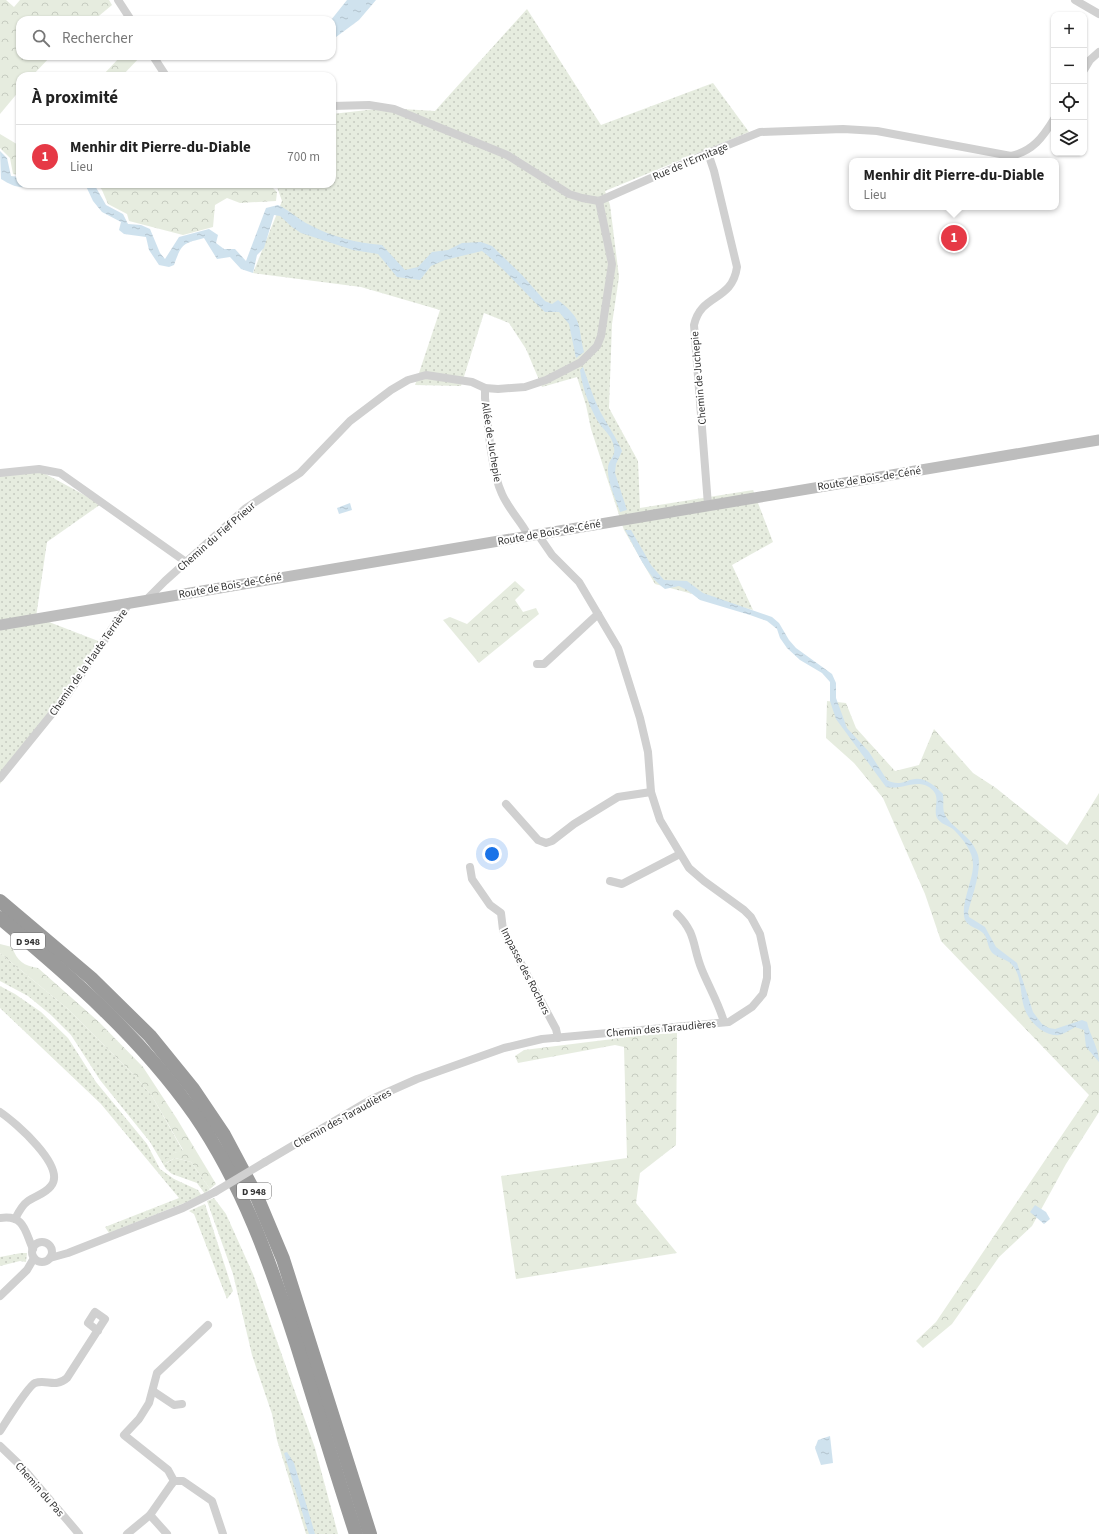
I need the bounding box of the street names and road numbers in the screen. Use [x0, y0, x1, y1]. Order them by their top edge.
street label: Rue de l'Ermitage [650, 139, 731, 184]
street label: Chemin de Juchepie [687, 330, 710, 425]
street label: Allée de Juchepie [478, 401, 505, 484]
street label: Route de Bois-de-Céné [816, 463, 922, 494]
street label: Chemin du Fief Prieur [174, 498, 259, 575]
street label: Route de Bois-de-Céné [496, 516, 602, 549]
street label: Route de Bois-de-Céné [177, 569, 283, 602]
street label: Chemin de la Haute Terrière [46, 605, 131, 719]
street label: Impasse des Rochers [497, 925, 554, 1018]
road number: D 948 [11, 933, 45, 949]
street label: Chemin des Taraudières [606, 1016, 717, 1041]
street label: Chemin des Taraudières [291, 1085, 394, 1152]
road number: D 948 [237, 1183, 271, 1199]
street label: Chemin du Pas [12, 1459, 68, 1520]

